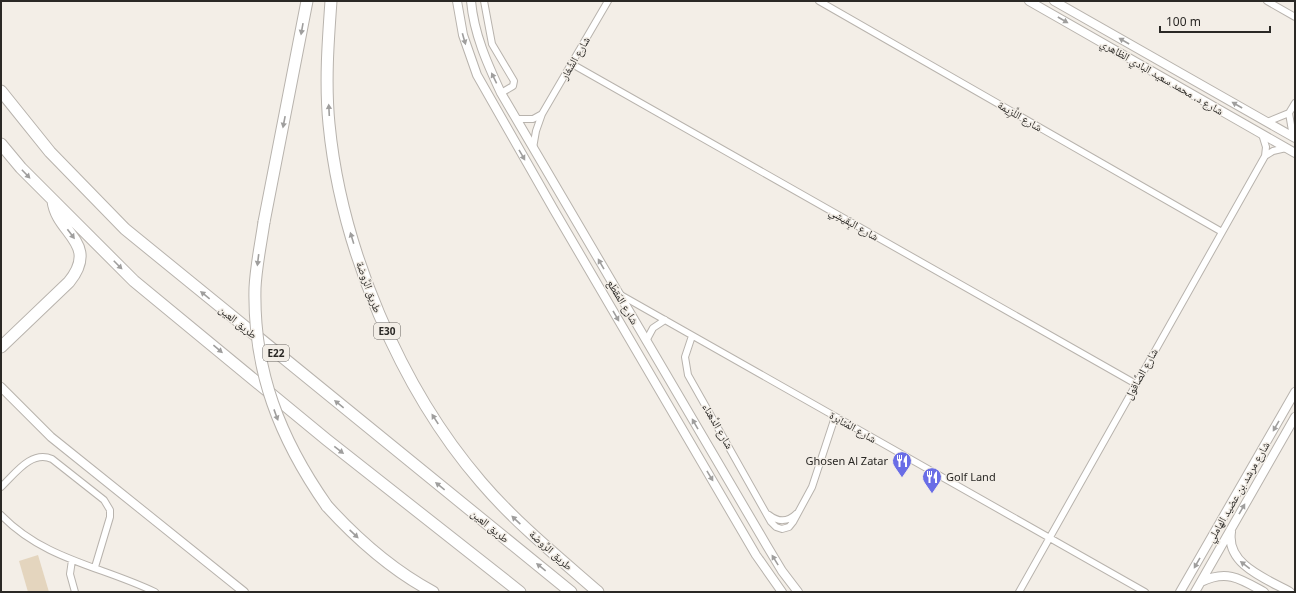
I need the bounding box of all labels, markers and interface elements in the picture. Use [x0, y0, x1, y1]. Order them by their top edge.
scale bar [1160, 8, 1270, 34]
text: 100 m [1166, 13, 1201, 30]
one-way arrow [1057, 17, 1069, 24]
one-way arrow [298, 22, 304, 35]
street label: شارع الشِّغار [556, 33, 593, 83]
one-way arrow [461, 34, 467, 46]
street label: شارع د. محمد سعيد البادي الظاهري [1097, 35, 1226, 120]
one-way arrow [1118, 37, 1130, 44]
one-way arrow [491, 73, 497, 84]
street label: شارع اللِّزِيمة [995, 97, 1045, 136]
one-way arrow [1231, 102, 1243, 108]
one-way arrow [325, 104, 332, 116]
one-way arrow [280, 116, 286, 128]
one-way arrow [518, 149, 525, 161]
one-way arrow [21, 169, 31, 179]
street label: شارع البِقَيشِي [826, 203, 882, 245]
one-way arrow [67, 229, 75, 240]
one-way arrow [349, 231, 355, 243]
one-way arrow [255, 254, 261, 266]
one-way arrow [597, 258, 604, 270]
street label: طريق الرَّوضة [353, 259, 386, 315]
one-way arrow [113, 260, 123, 270]
street label: شارع المَقطَع [604, 277, 643, 327]
one-way arrow [200, 291, 211, 300]
street label: طريق العين [216, 302, 261, 342]
one-way arrow [612, 310, 619, 322]
road number: E30 [374, 323, 400, 339]
one-way arrow [212, 344, 223, 353]
road number: E22 [263, 345, 289, 361]
street label: شارع الصَّاقول [1120, 345, 1161, 402]
one-way arrow [333, 399, 344, 408]
street label: شارع الدَّهناء [699, 400, 738, 451]
street label: شارع المُثابَرة [827, 407, 880, 446]
one-way arrow [274, 410, 280, 422]
one-way arrow [431, 413, 438, 425]
one-way arrow [692, 418, 699, 430]
one-way arrow [1272, 420, 1279, 431]
street label: شارع مرشد بن عضيد الهاملي [1203, 439, 1274, 546]
one-way arrow [334, 446, 345, 454]
restaurant icon: Ghosen Al Zatar [891, 450, 913, 478]
place label: Ghosen Al Zatar [806, 453, 888, 468]
restaurant icon: Golf Land [921, 466, 943, 494]
place label: Golf Land [946, 469, 996, 484]
one-way arrow [706, 470, 713, 482]
one-way arrow [434, 481, 445, 490]
one-way arrow [1239, 503, 1246, 515]
street label: طريق العين [468, 506, 513, 546]
one-way arrow [511, 515, 522, 524]
street label: طريق الرَّوضة [526, 526, 576, 573]
one-way arrow [349, 529, 359, 539]
one-way arrow [772, 554, 779, 566]
one-way arrow [1194, 557, 1201, 569]
one-way arrow [1239, 561, 1250, 569]
one-way arrow [535, 563, 546, 572]

